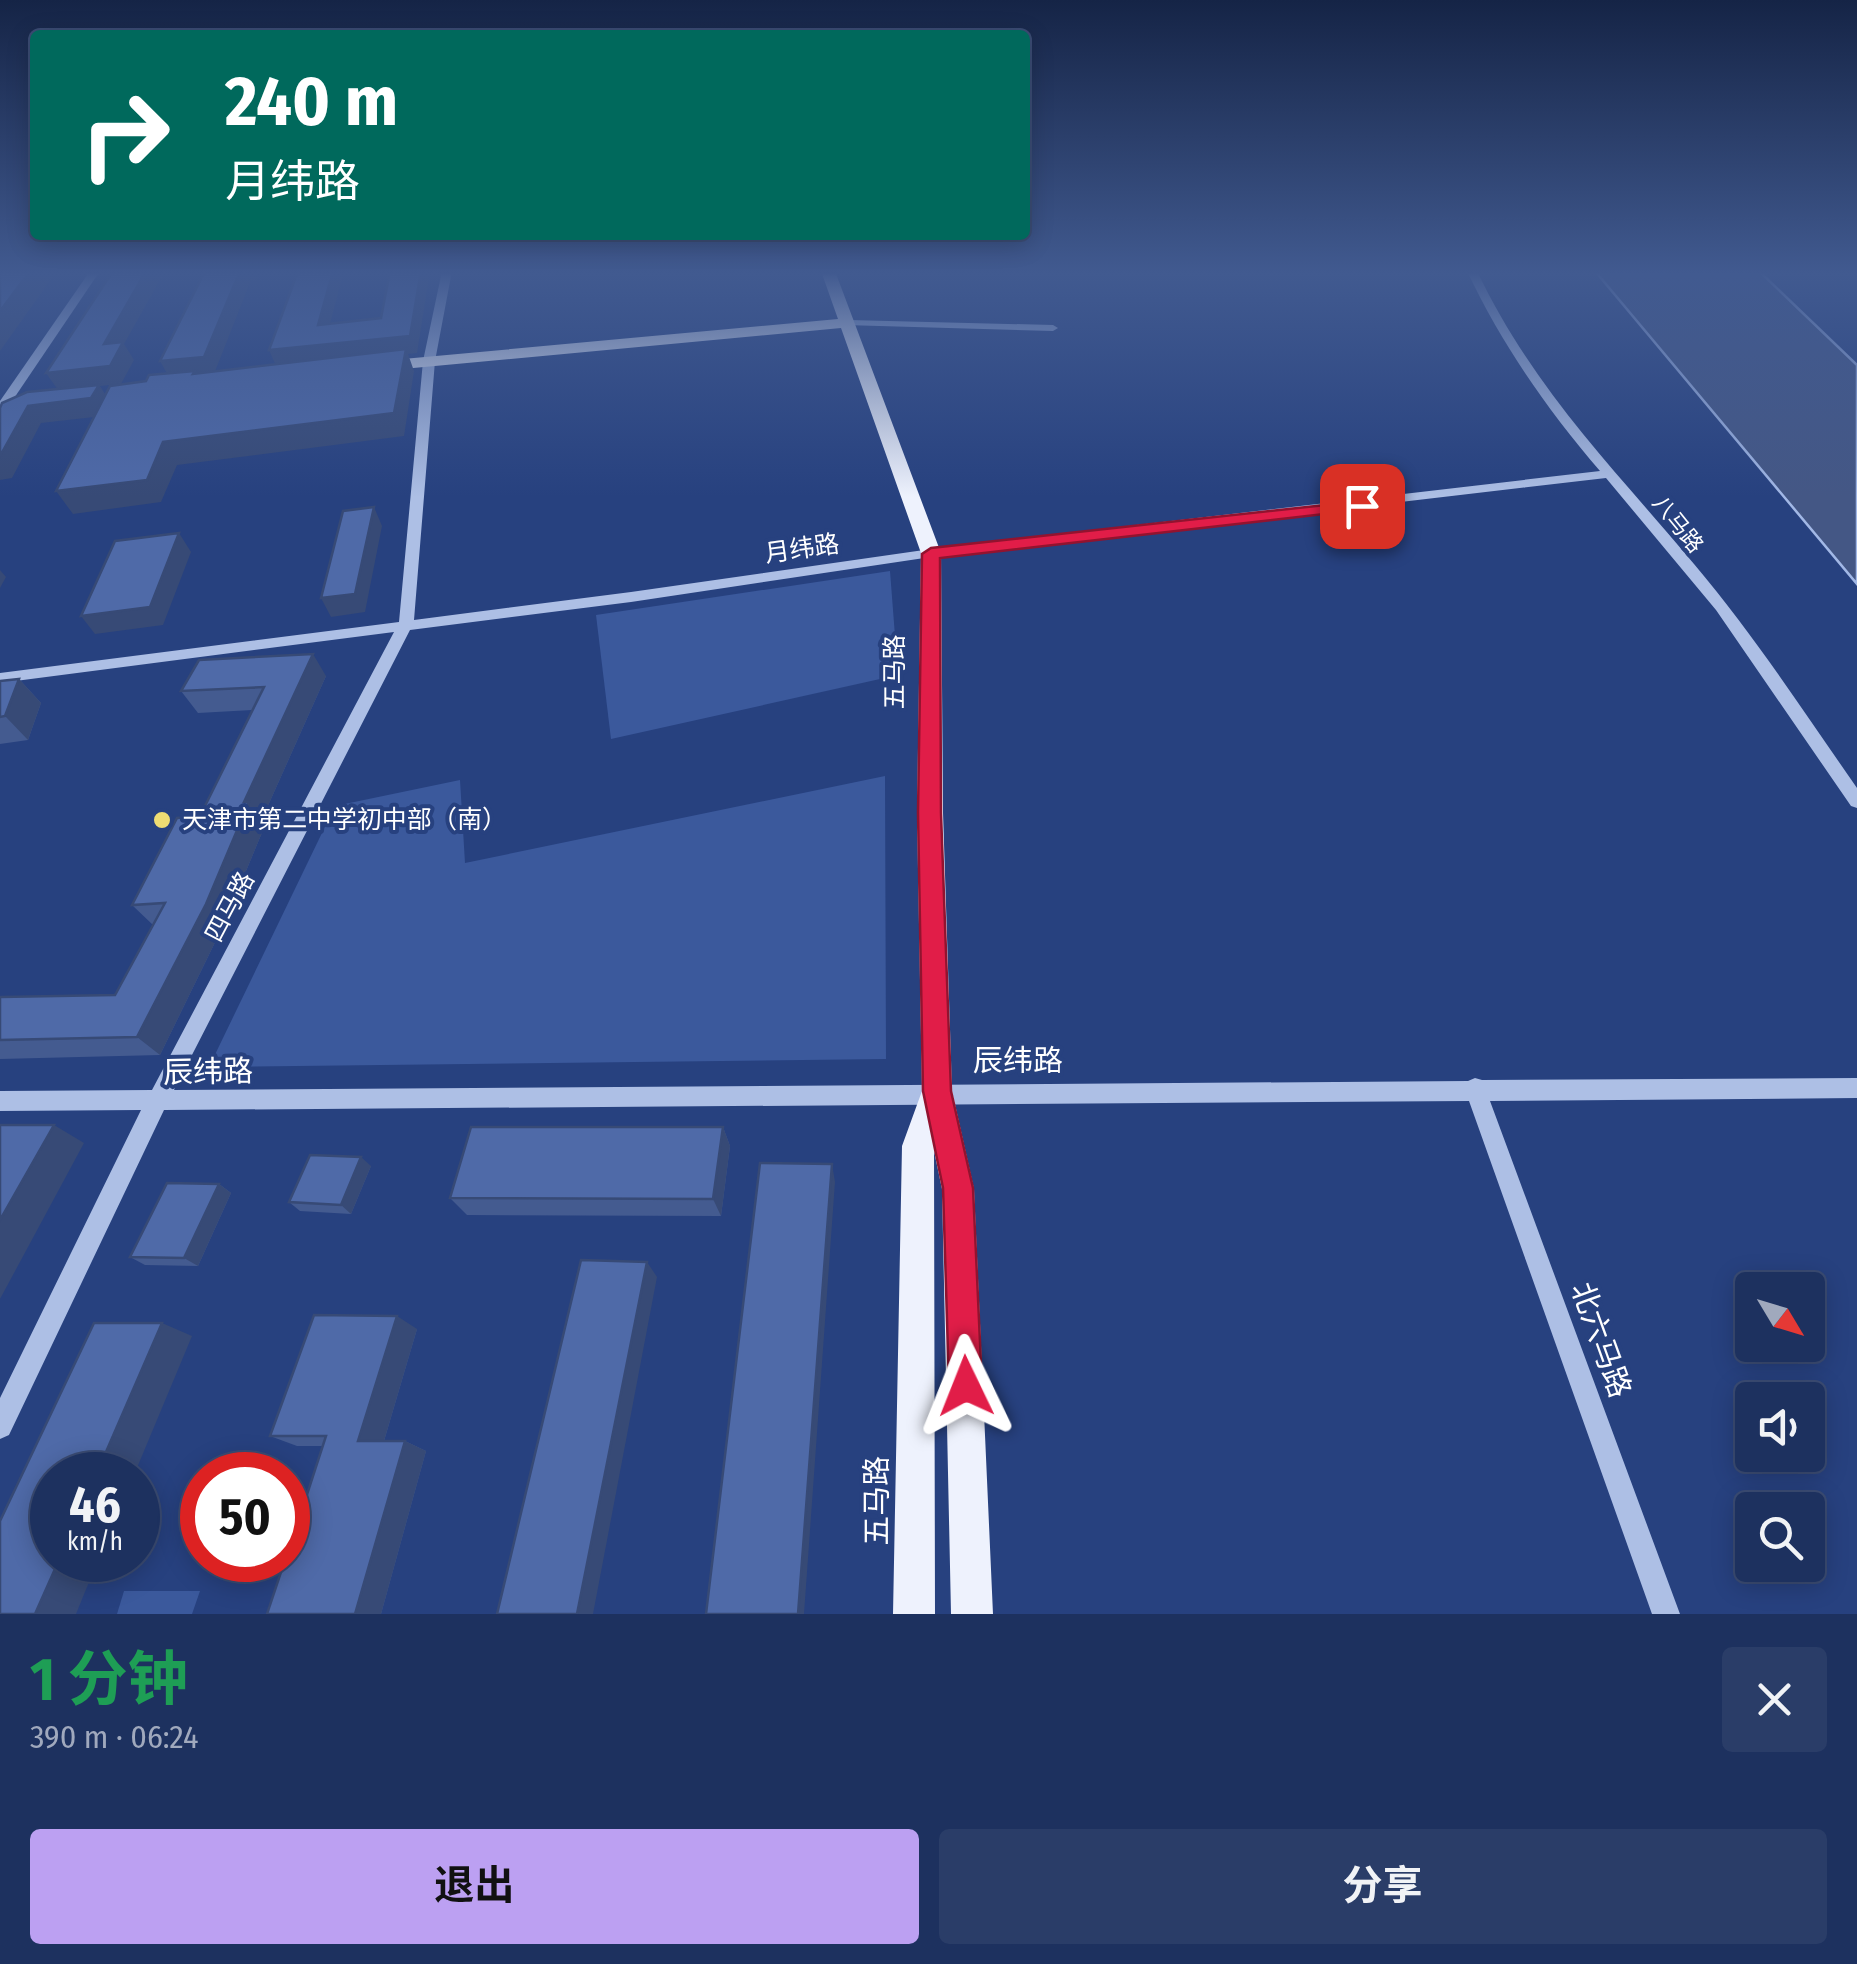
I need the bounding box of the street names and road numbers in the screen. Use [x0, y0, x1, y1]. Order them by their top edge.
street label: 八马路 [1647, 490, 1709, 558]
street label: 月纬路 [763, 529, 841, 569]
street label: 五马路 [880, 634, 910, 710]
street label: 四马路 [199, 867, 261, 947]
street label: 辰纬路 [973, 1043, 1063, 1079]
street label: 辰纬路 [163, 1053, 253, 1091]
street label: 北六马路 [1564, 1277, 1638, 1403]
street label: 五马路 [859, 1456, 895, 1546]

